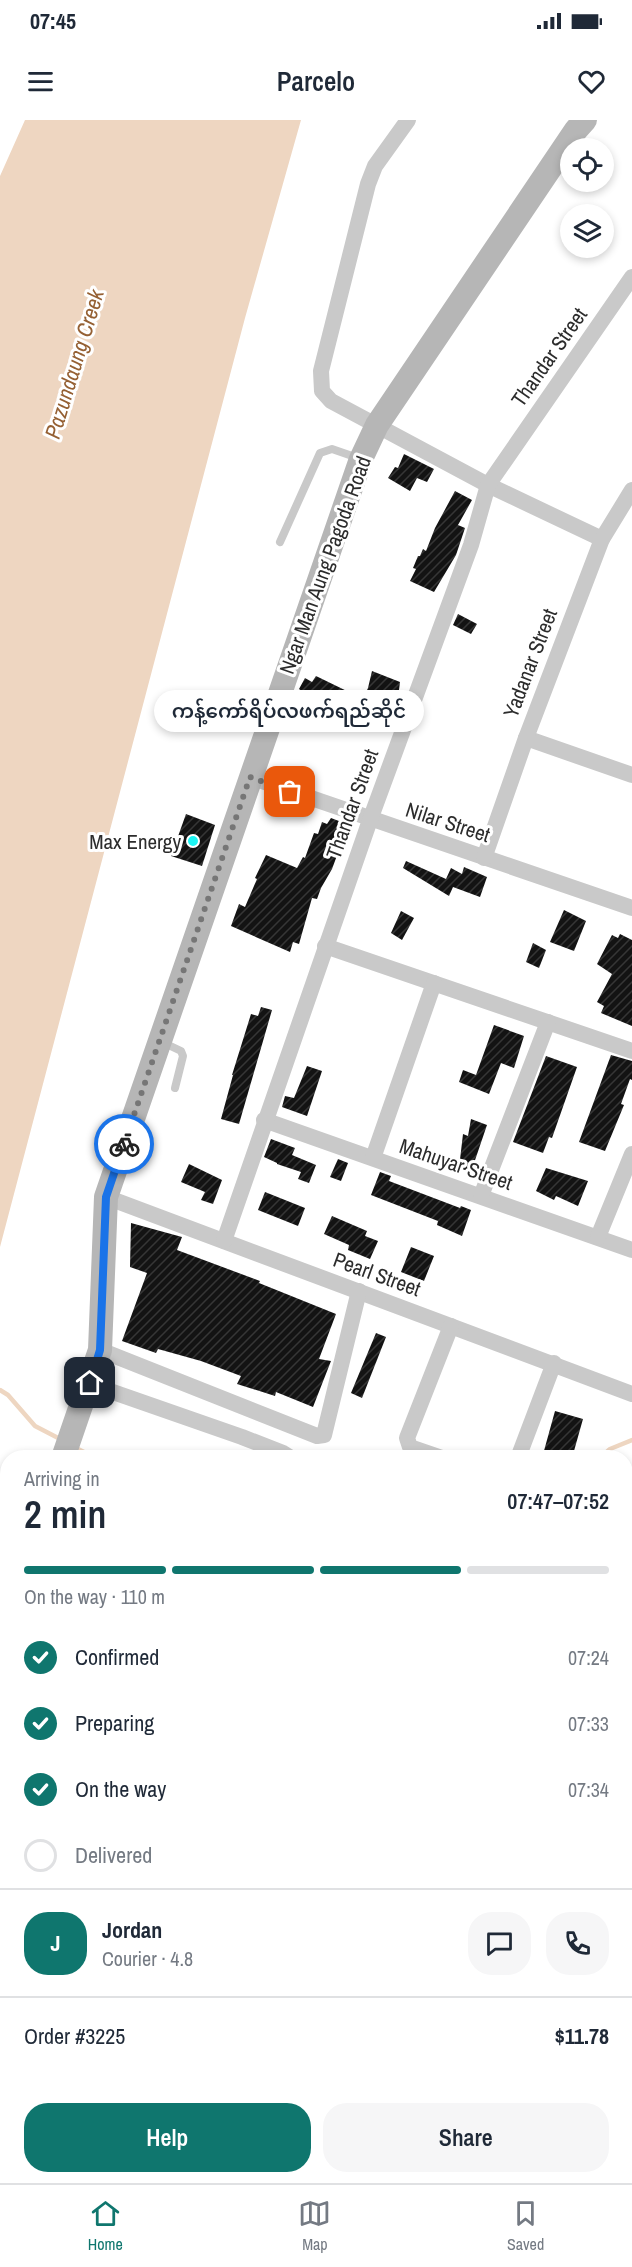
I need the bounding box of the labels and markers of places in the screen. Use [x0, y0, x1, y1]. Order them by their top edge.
callout: ကန့်ကော်ရိပ်လဖက်ရည်ဆိုင် [155, 690, 425, 732]
pin [264, 766, 315, 817]
place label: Max Energy [89, 827, 181, 856]
marker: Max Energy [186, 834, 200, 848]
pin [64, 1357, 115, 1408]

